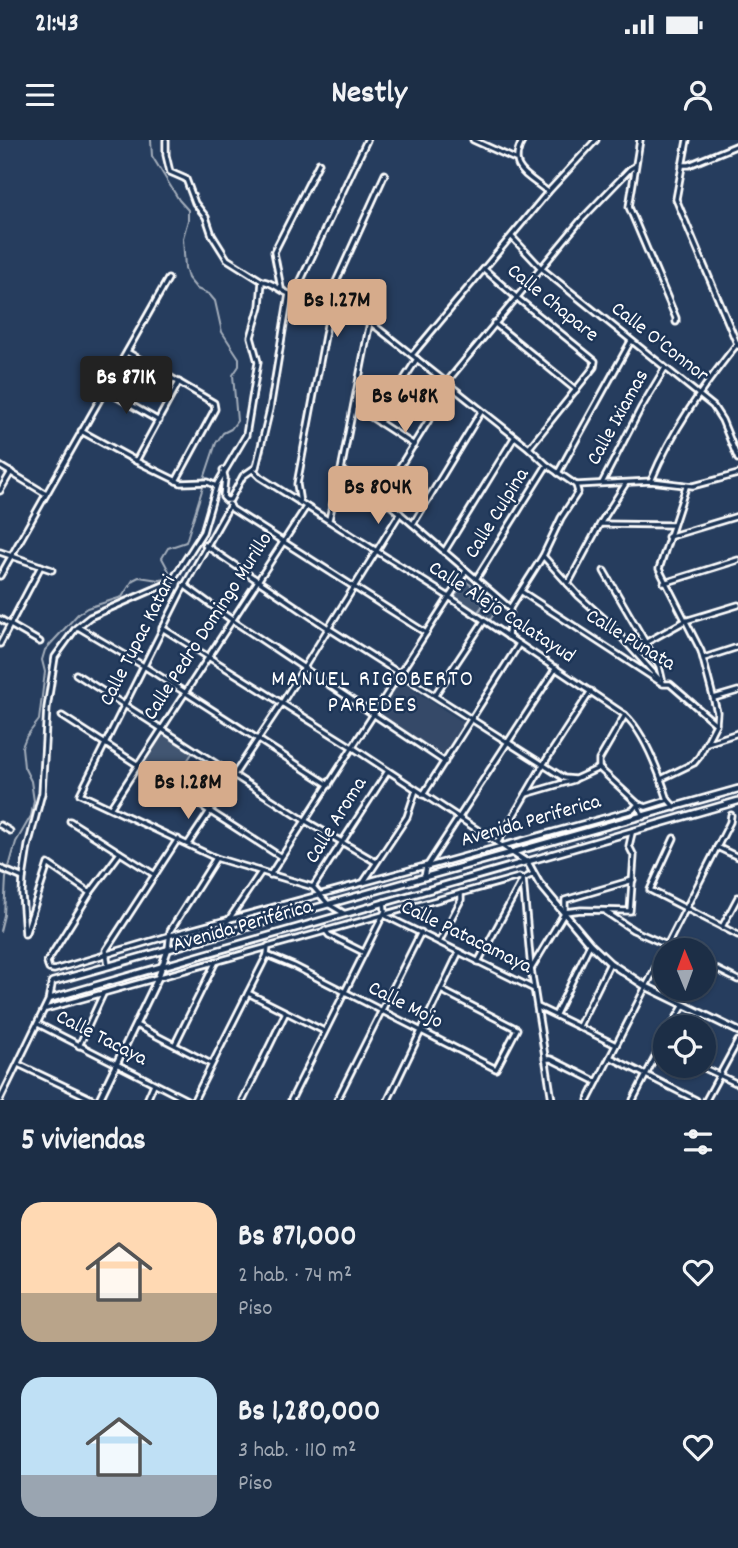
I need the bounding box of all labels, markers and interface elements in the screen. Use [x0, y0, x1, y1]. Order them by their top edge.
text: 21:43 [35, 6, 79, 43]
text: Nestly [331, 72, 407, 118]
icon: menu [21, 76, 59, 114]
icon: person [679, 76, 717, 114]
street label: Calle Chapare [500, 258, 604, 350]
pin: Bs 1.27M [265, 280, 409, 339]
text: Bs 1.27M [303, 285, 371, 318]
street label: Calle O'Connor [604, 295, 714, 391]
pin: Bs 871K [61, 356, 191, 416]
text: Bs 871K [96, 362, 156, 395]
street label: Calle Ixiamas [580, 365, 658, 471]
pin: Bs 648K [340, 376, 470, 435]
text: Bs 648K [372, 381, 438, 414]
street label: Calle Culpina [458, 462, 538, 565]
pin: Bs 804K [313, 466, 443, 526]
text: Bs 804K [344, 472, 412, 505]
street label: Calle Pedro Domingo Murillo [137, 527, 281, 727]
street label: Calle Alejo Calatayud [422, 554, 580, 672]
street label: Calle Tupac Katari [93, 570, 185, 712]
street label: Calle Punata [579, 602, 682, 680]
district label: MANUEL RIGOBERTO PAREDES [271, 664, 475, 723]
pin: Bs 1.28M [116, 762, 260, 821]
text: Bs 1.28M [154, 767, 222, 800]
street label: Calle Aroma [299, 771, 376, 870]
street label: Avenida Periferica [457, 787, 606, 856]
street label: Avenida Periférica [170, 892, 318, 961]
street label: Calle Patacamaya [396, 893, 537, 983]
north arrow [653, 938, 716, 1001]
map controls [653, 938, 716, 1078]
street label: Calle Mojo [362, 974, 448, 1038]
street label: Calle Tacaya [50, 1003, 153, 1075]
button: locate [653, 1015, 716, 1078]
text: 5 viviendas [21, 1121, 146, 1164]
icon: filters [679, 1123, 717, 1161]
text: Bs 871,000 [238, 1217, 357, 1260]
icon: home [77, 1230, 161, 1314]
icon: heart [679, 1253, 717, 1291]
text: 2 hab. · 74 m² [238, 1260, 352, 1293]
text: Piso [238, 1293, 273, 1326]
text: Bs 1,280,000 [238, 1392, 380, 1435]
icon: home [77, 1405, 161, 1489]
icon: heart [679, 1428, 717, 1466]
text: 3 hab. · 110 m² [238, 1435, 356, 1468]
text: Piso [238, 1468, 273, 1501]

